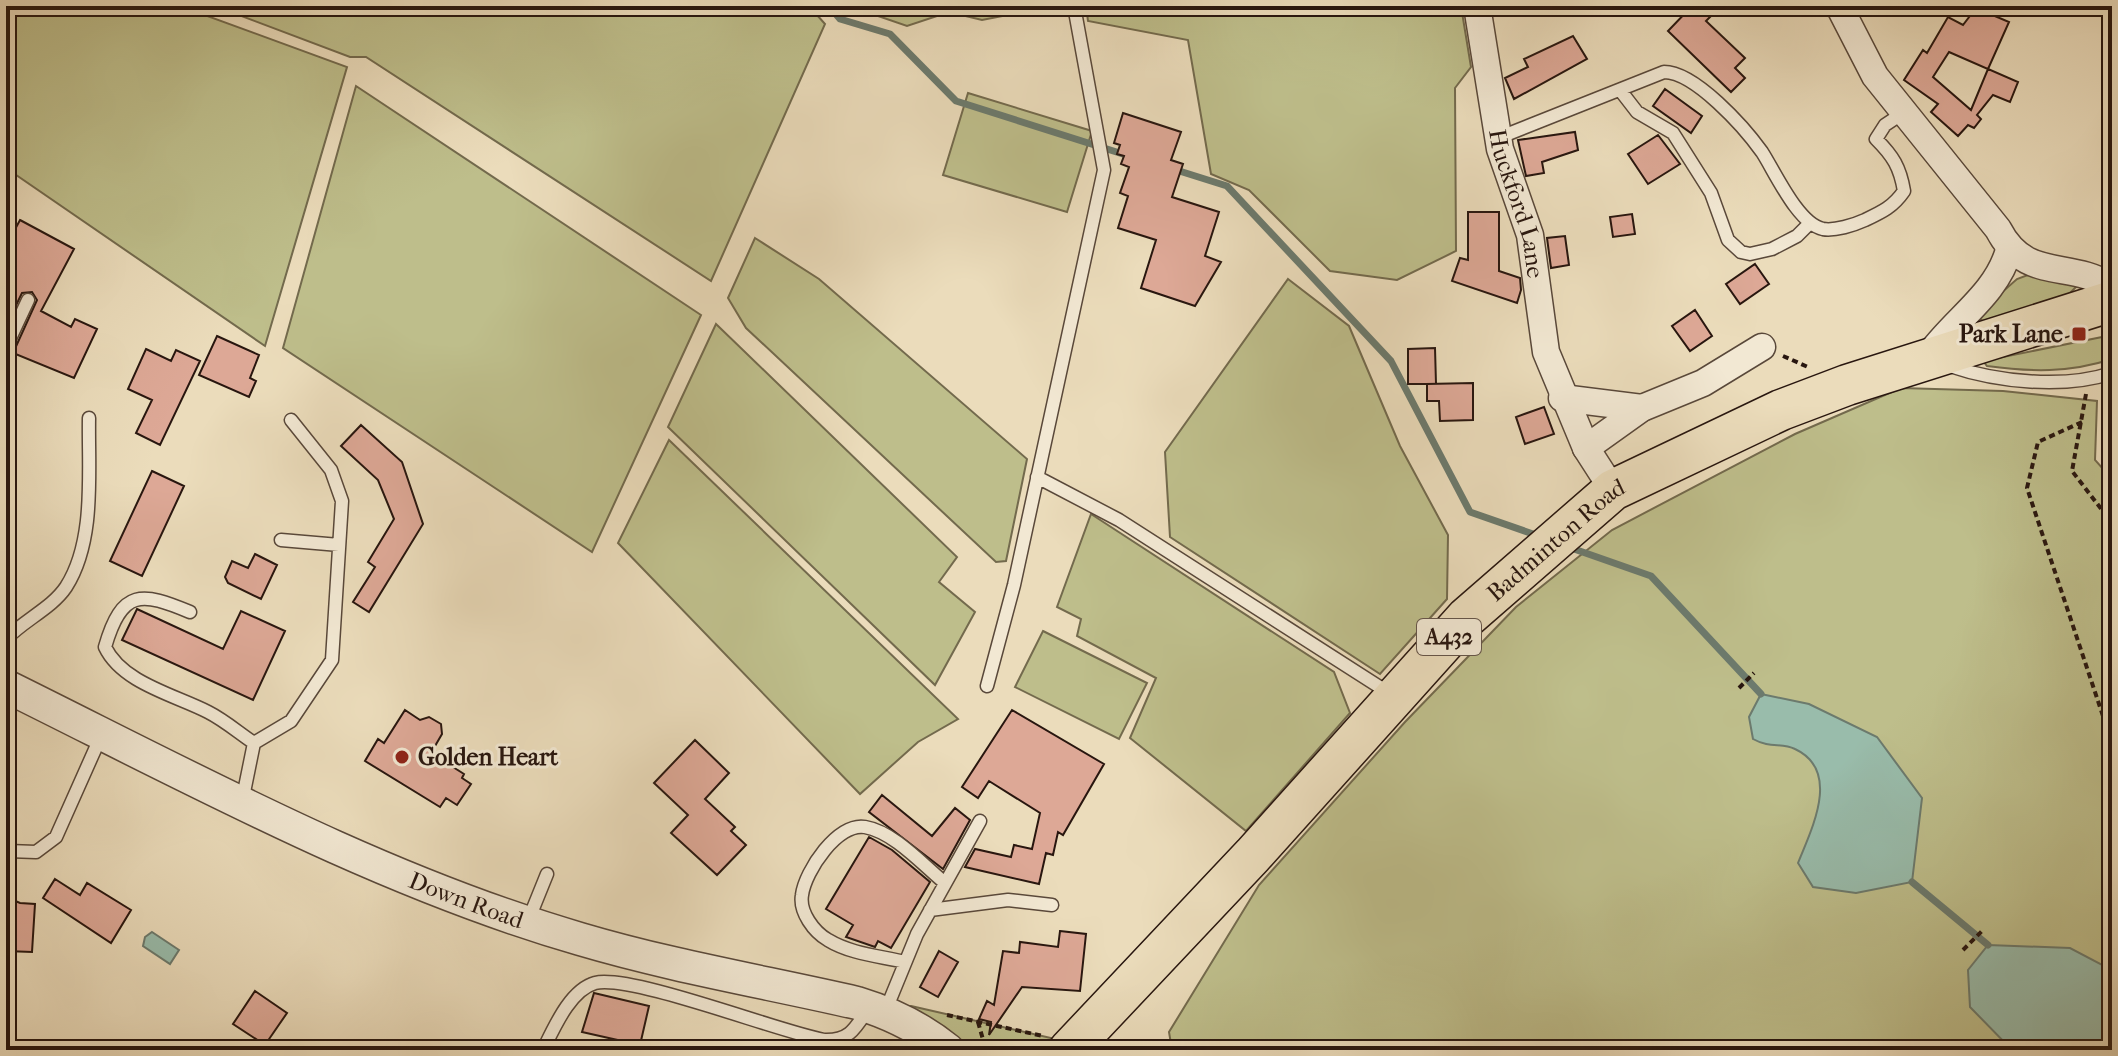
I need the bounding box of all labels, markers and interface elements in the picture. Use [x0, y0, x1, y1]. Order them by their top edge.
street label: Huckford Lane [1483, 127, 1550, 280]
place label: Park Lane [1959, 320, 2063, 348]
marker: Park Lane [2070, 325, 2088, 343]
street label: Badminton Road [1481, 472, 1630, 607]
road number: A432 [1417, 619, 1481, 655]
place label: Golden Heart [418, 743, 558, 771]
marker: Golden Heart [393, 748, 411, 766]
street label: Down Road [405, 866, 528, 935]

